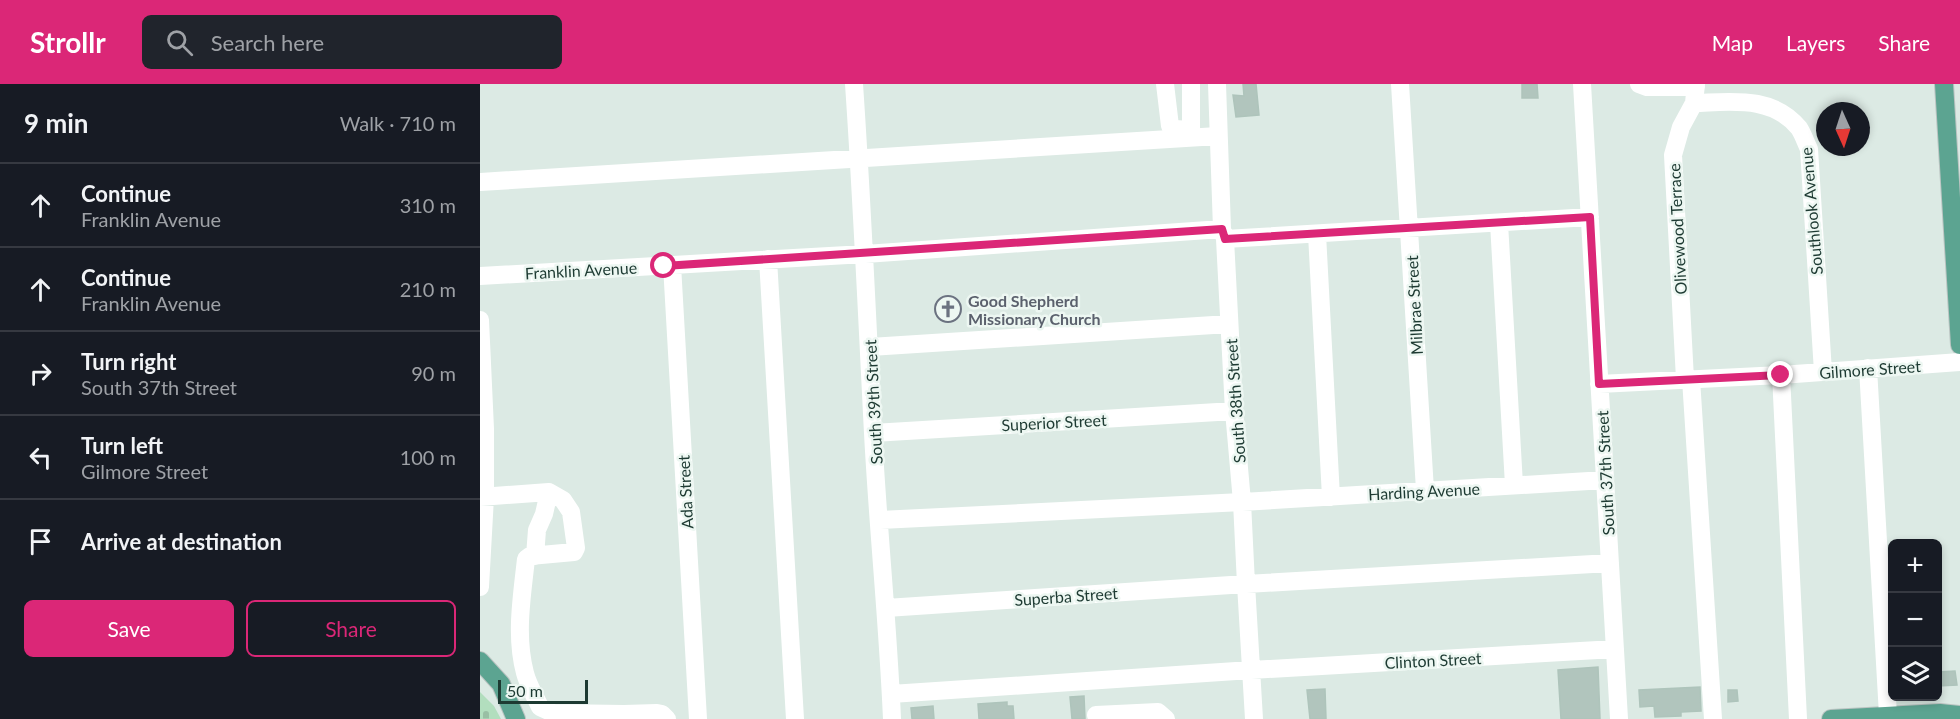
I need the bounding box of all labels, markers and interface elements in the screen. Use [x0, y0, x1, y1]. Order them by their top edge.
search box [142, 15, 562, 69]
text: Strollr [30, 25, 106, 59]
icon: search [163, 26, 196, 59]
text: Search here [211, 29, 324, 56]
text: Map [1712, 30, 1753, 55]
text: Layers [1786, 30, 1845, 55]
text: Share [1878, 30, 1930, 55]
north arrow [1816, 102, 1870, 156]
text: 9 min [24, 107, 88, 139]
text: Walk · 710 m [340, 111, 456, 135]
street label: Southlook Avenue [1796, 146, 1826, 276]
street label: Olivewood Terrace [1664, 163, 1690, 295]
text: Continue [81, 180, 171, 207]
icon: ahead [24, 189, 57, 222]
text: 310 m [400, 193, 456, 217]
text: Franklin Avenue [81, 207, 221, 231]
route start [650, 252, 676, 278]
street label: Milbrae Street [1402, 254, 1426, 355]
street label: Franklin Avenue [525, 258, 637, 282]
text: Continue [81, 264, 171, 291]
icon: ahead [24, 273, 57, 306]
text: 210 m [400, 277, 456, 301]
text: Franklin Avenue [81, 291, 221, 315]
place label: Good Shepherd Missionary Church [968, 291, 1101, 328]
church icon: Good Shepherd Missionary Church [933, 294, 963, 324]
street label: South 38th Street [1221, 338, 1249, 464]
street label: South 39th Street [860, 339, 886, 465]
text: Turn right [81, 348, 176, 375]
street label: Gilmore Street [1819, 356, 1922, 382]
icon: right [24, 357, 57, 390]
text: 90 m [411, 361, 456, 385]
route end [1767, 361, 1793, 387]
text: South 37th Street [81, 375, 237, 399]
street label: Superior Street [1001, 410, 1107, 434]
street label: South 37th Street [1592, 410, 1618, 536]
text: Turn left [81, 432, 163, 459]
icon: left [24, 441, 57, 474]
text: 100 m [400, 445, 456, 469]
street label: Ada Street [674, 454, 696, 529]
text: Gilmore Street [81, 459, 208, 483]
street label: Harding Avenue [1368, 479, 1480, 503]
icon: arrive [24, 525, 57, 558]
text: Arrive at destination [81, 528, 282, 555]
map controls [1888, 539, 1942, 701]
button: + [1888, 539, 1942, 593]
street label: Superba Street [1014, 583, 1119, 609]
button: − [1888, 593, 1942, 647]
button: Save [24, 600, 234, 657]
button: Share [246, 600, 456, 657]
button: layers [1888, 647, 1942, 701]
street label: Clinton Street [1384, 648, 1482, 672]
scale bar [498, 677, 588, 704]
text: 50 m [507, 681, 543, 700]

